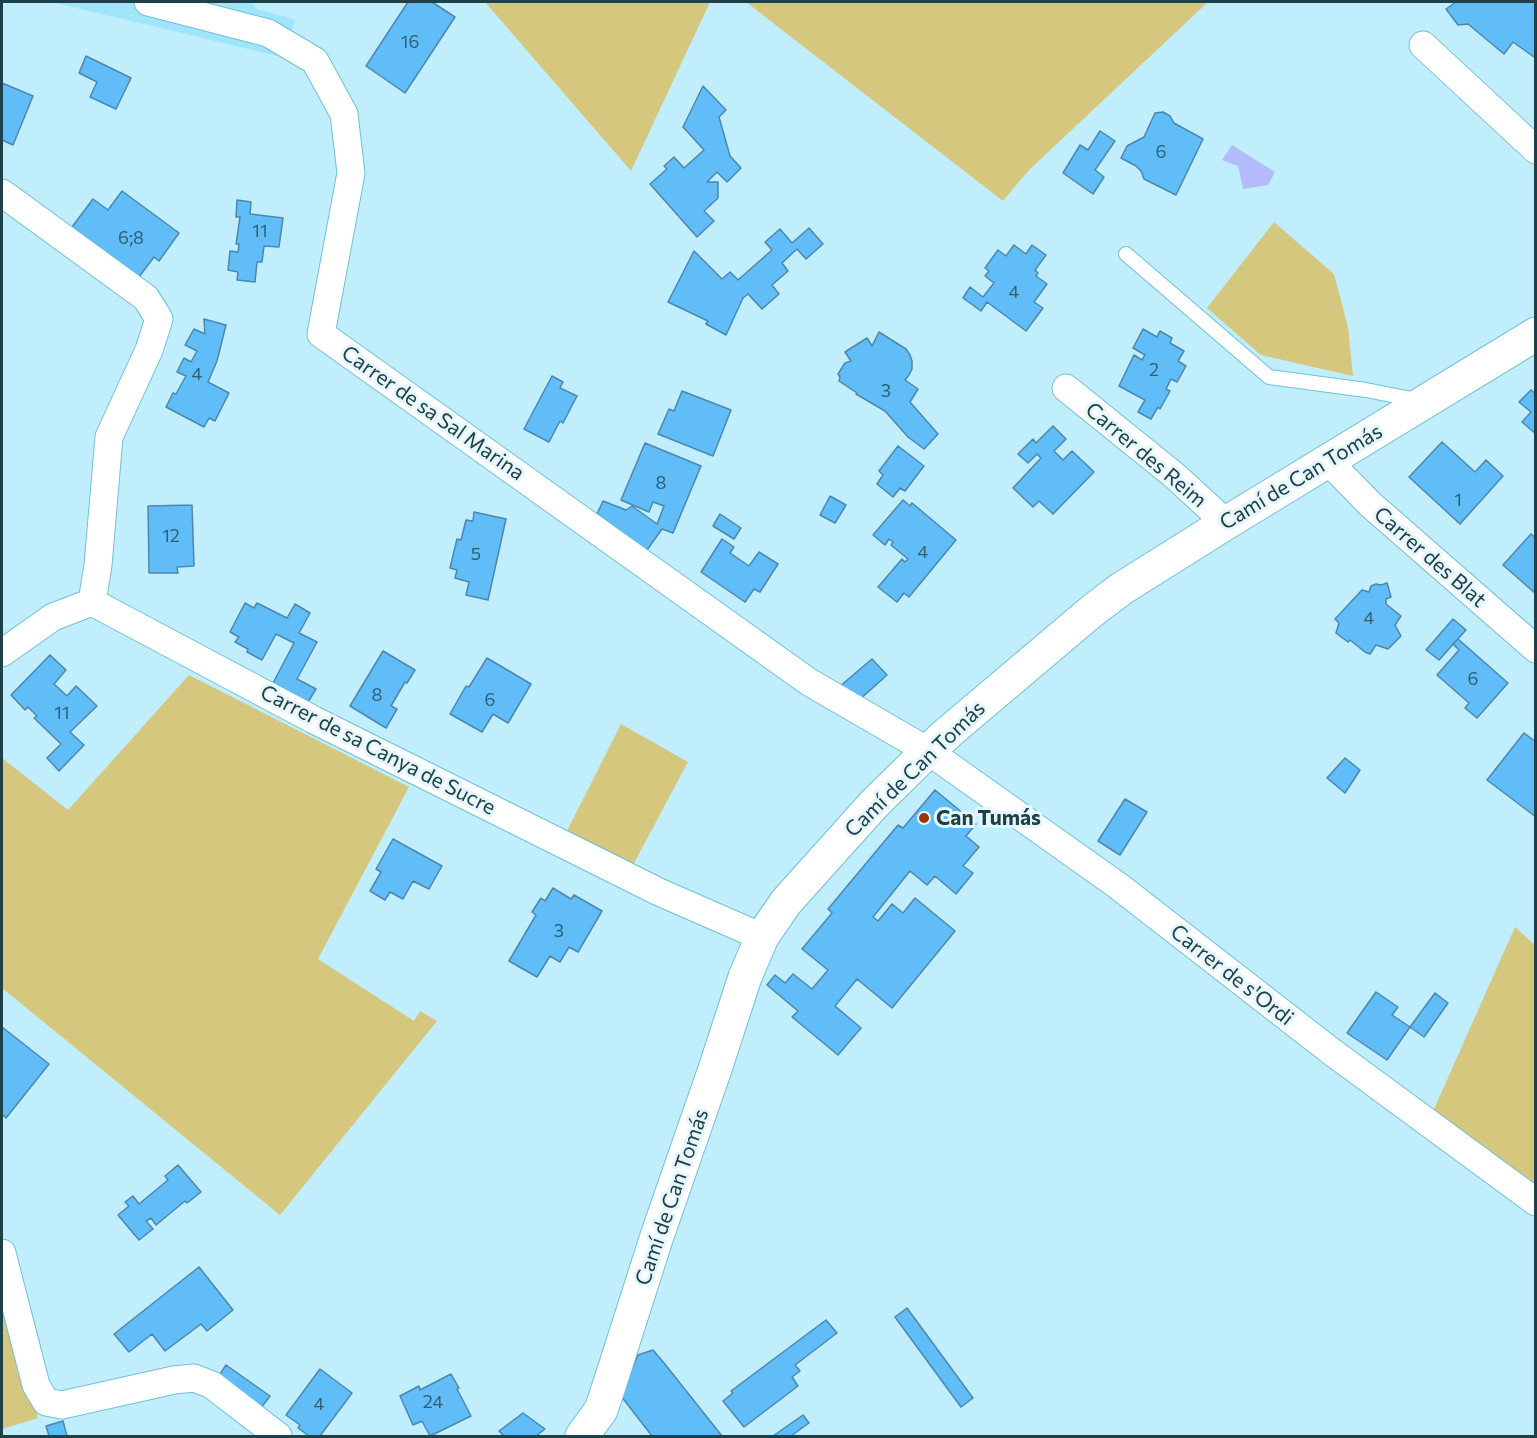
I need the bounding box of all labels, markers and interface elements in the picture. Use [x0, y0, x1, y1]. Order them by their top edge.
house number: 16 [401, 31, 419, 53]
house number: 6 [1156, 141, 1166, 163]
house number: 11 [252, 220, 268, 242]
house number: 6;8 [118, 227, 144, 249]
house number: 4 [1009, 281, 1019, 303]
street label: Carrer de sa Sal Marina [337, 340, 529, 486]
house number: 2 [1149, 359, 1159, 381]
house number: 4 [192, 363, 202, 385]
house number: 3 [881, 380, 891, 402]
street label: Carrer des Reim [1080, 397, 1212, 513]
street label: Camí de Can Tomás [1215, 419, 1387, 535]
house number: 8 [656, 472, 666, 494]
house number: 1 [1454, 489, 1462, 511]
street label: Carrer des Blat [1369, 501, 1491, 613]
house number: 12 [162, 525, 180, 547]
house number: 4 [918, 541, 928, 563]
house number: 5 [471, 543, 481, 565]
house number: 4 [1364, 607, 1374, 629]
house number: 6 [1468, 668, 1478, 690]
street label: Carrer de sa Canya de Sucre [256, 680, 500, 820]
house number: 8 [372, 684, 382, 706]
house number: 6 [485, 689, 495, 711]
street label: Camí de Can Tomás [840, 696, 990, 842]
house number: 11 [54, 702, 70, 724]
place label: Can Tumás [936, 805, 1041, 831]
marker: Can Tumás [917, 811, 931, 825]
street label: Carrer de s'Ordi [1166, 919, 1298, 1031]
house number: 3 [554, 920, 564, 942]
street label: Camí de Can Tomás [630, 1105, 714, 1289]
house number: 24 [423, 1391, 443, 1413]
house number: 4 [314, 1393, 324, 1415]

